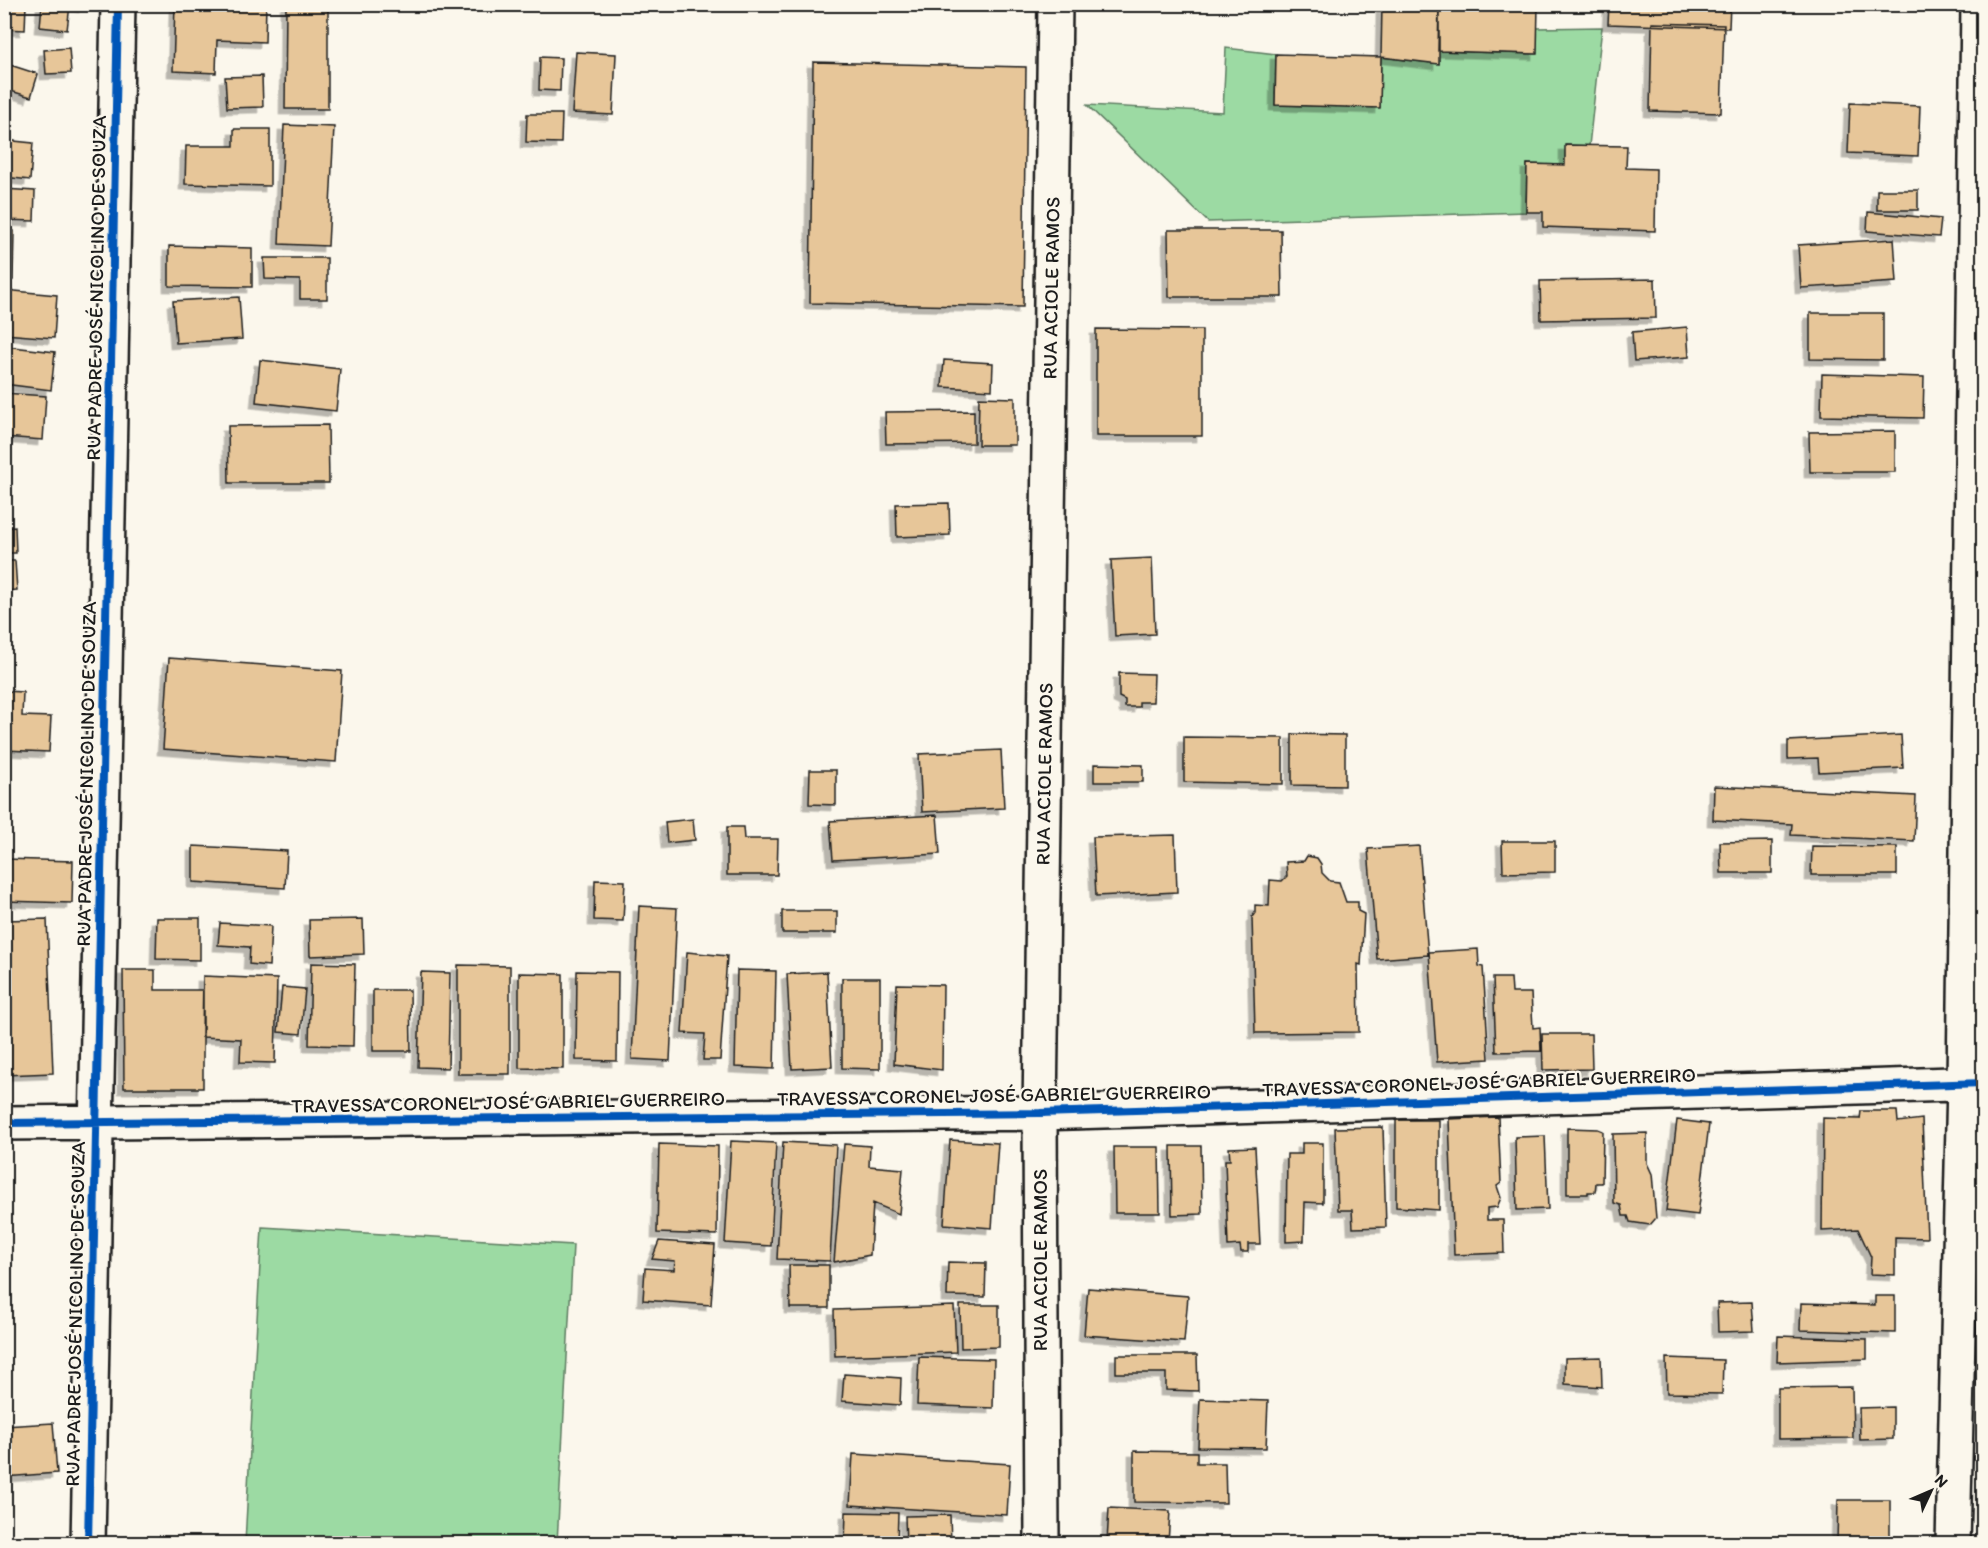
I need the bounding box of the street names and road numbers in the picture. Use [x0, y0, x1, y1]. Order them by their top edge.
street label: RUA PADRE JOSÉ NICOLINO DE SOUZA [81, 115, 111, 461]
street label: RUA ACIOLE RAMOS [1037, 197, 1065, 379]
street label: RUA PADRE JOSÉ NICOLINO DE SOUZA [71, 601, 101, 947]
street label: RUA ACIOLE RAMOS [1030, 683, 1058, 865]
street label: TRAVESSA CORONEL JOSÉ GABRIEL GUERREIRO [1262, 1062, 1696, 1102]
street label: TRAVESSA CORONEL JOSÉ GABRIEL GUERREIRO [777, 1079, 1211, 1111]
street label: TRAVESSA CORONEL JOSÉ GABRIEL GUERREIRO [291, 1086, 725, 1118]
street label: RUA PADRE JOSÉ NICOLINO DE SOUZA [60, 1141, 90, 1487]
street label: RUA ACIOLE RAMOS [1028, 1169, 1052, 1351]

